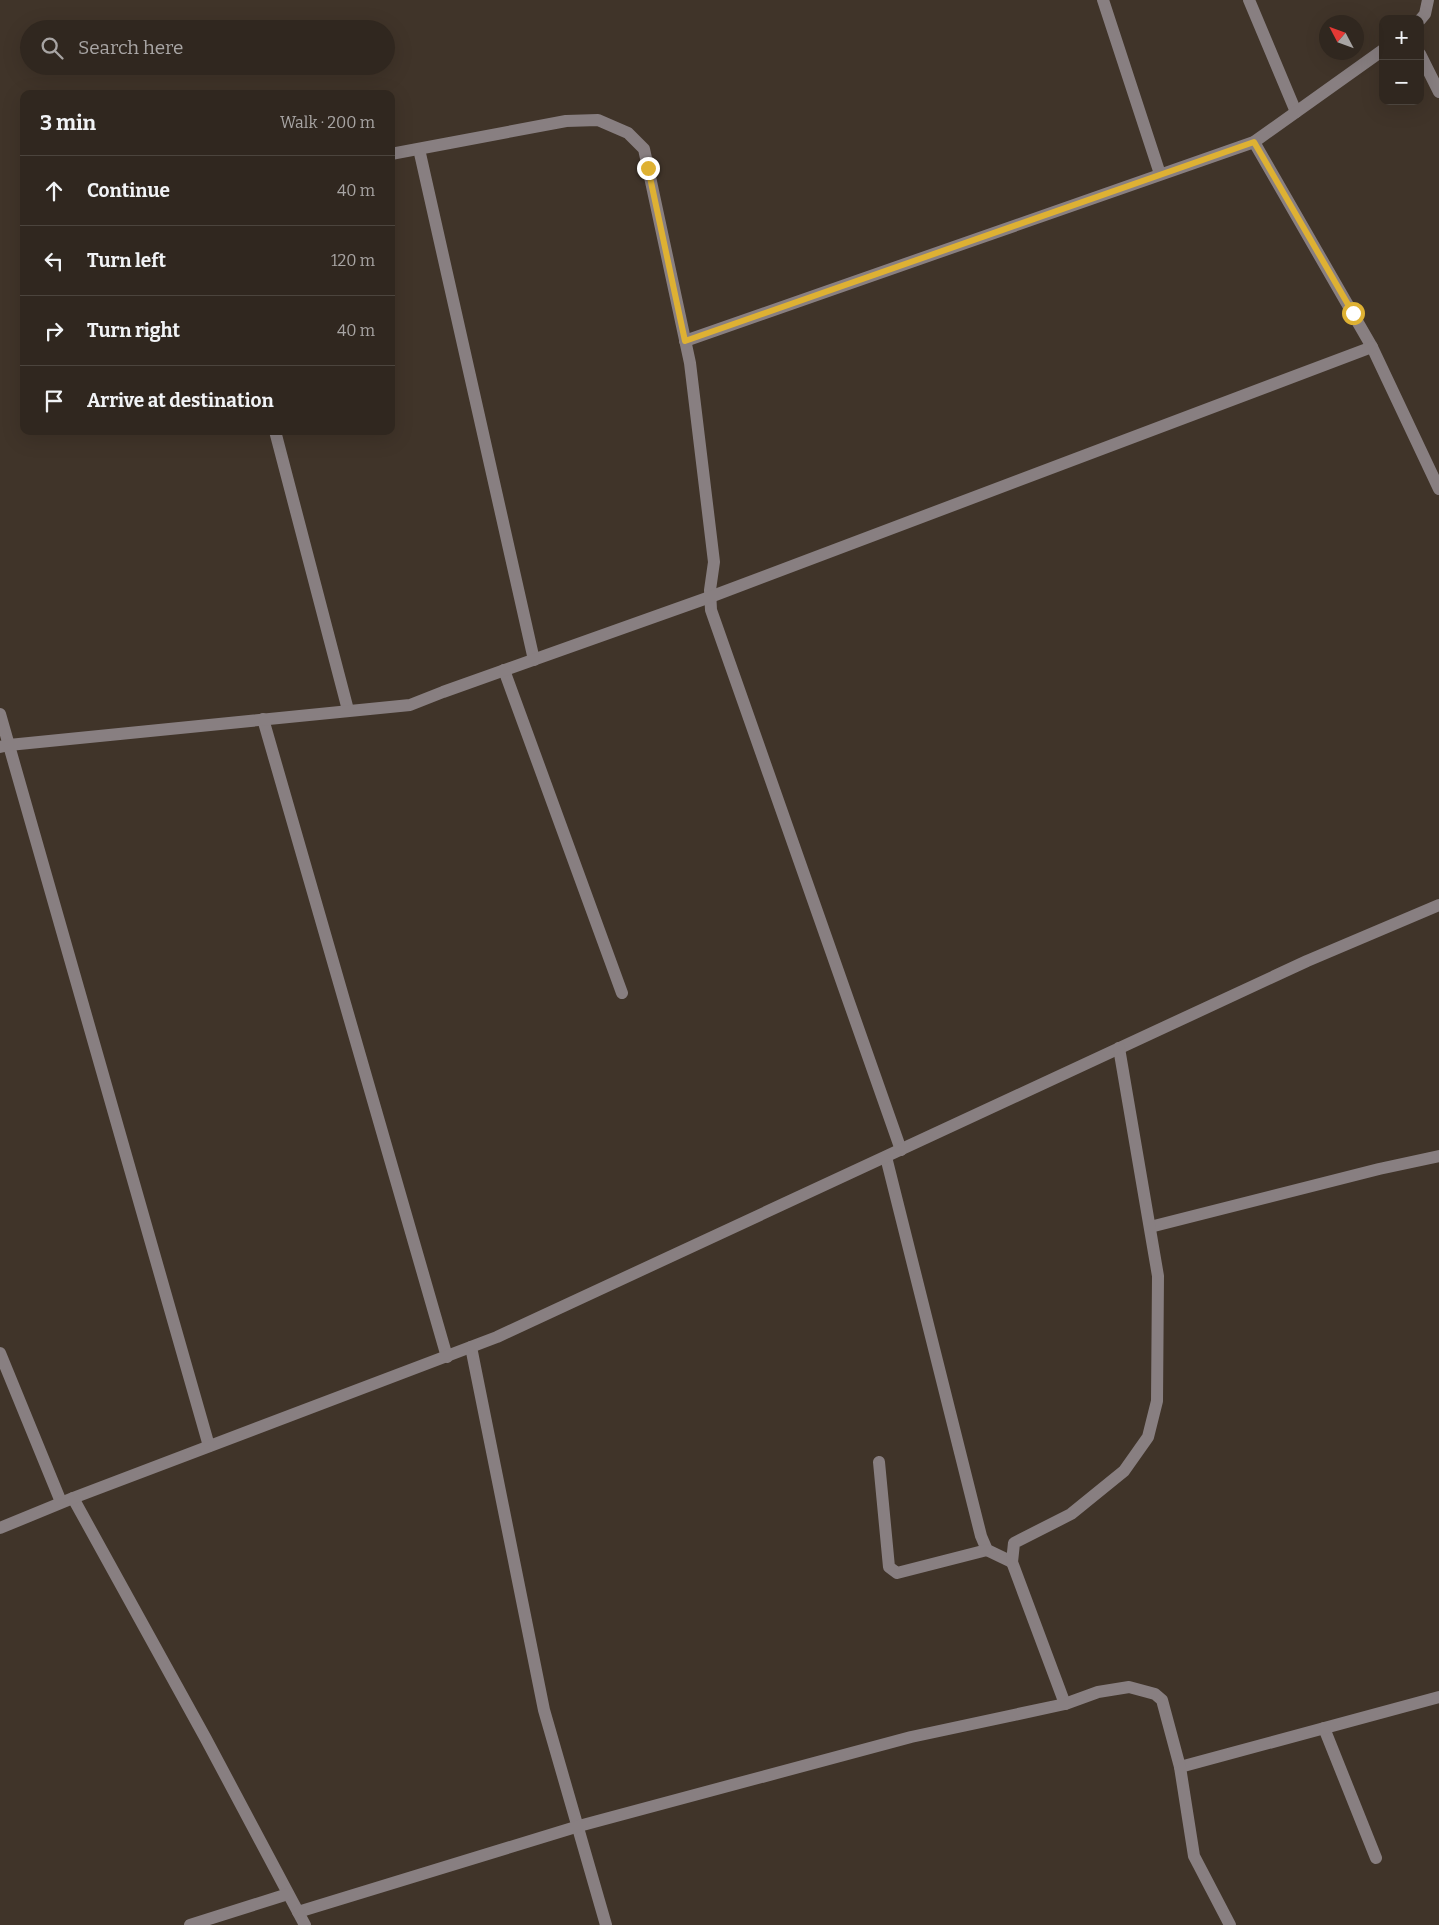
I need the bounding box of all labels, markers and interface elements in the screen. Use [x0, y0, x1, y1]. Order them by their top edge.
north arrow [1319, 15, 1364, 60]
map controls [1379, 15, 1424, 105]
button: + [1379, 15, 1424, 60]
search box [20, 20, 395, 75]
icon: search [38, 34, 66, 62]
text: Search here [78, 36, 183, 59]
button: − [1379, 60, 1424, 105]
text: 3 min [40, 110, 96, 136]
text: Walk · 200 m [280, 113, 375, 132]
route end [637, 157, 660, 180]
icon: ahead [40, 177, 68, 205]
text: Continue [87, 179, 170, 202]
text: 40 m [337, 181, 375, 200]
icon: left [40, 247, 68, 275]
text: Turn left [87, 249, 166, 272]
text: 120 m [331, 251, 375, 270]
route start [1342, 302, 1365, 325]
icon: right [40, 317, 68, 345]
text: Turn right [87, 319, 180, 342]
text: 40 m [337, 321, 375, 340]
icon: arrive [40, 387, 68, 415]
text: Arrive at destination [87, 389, 274, 412]

